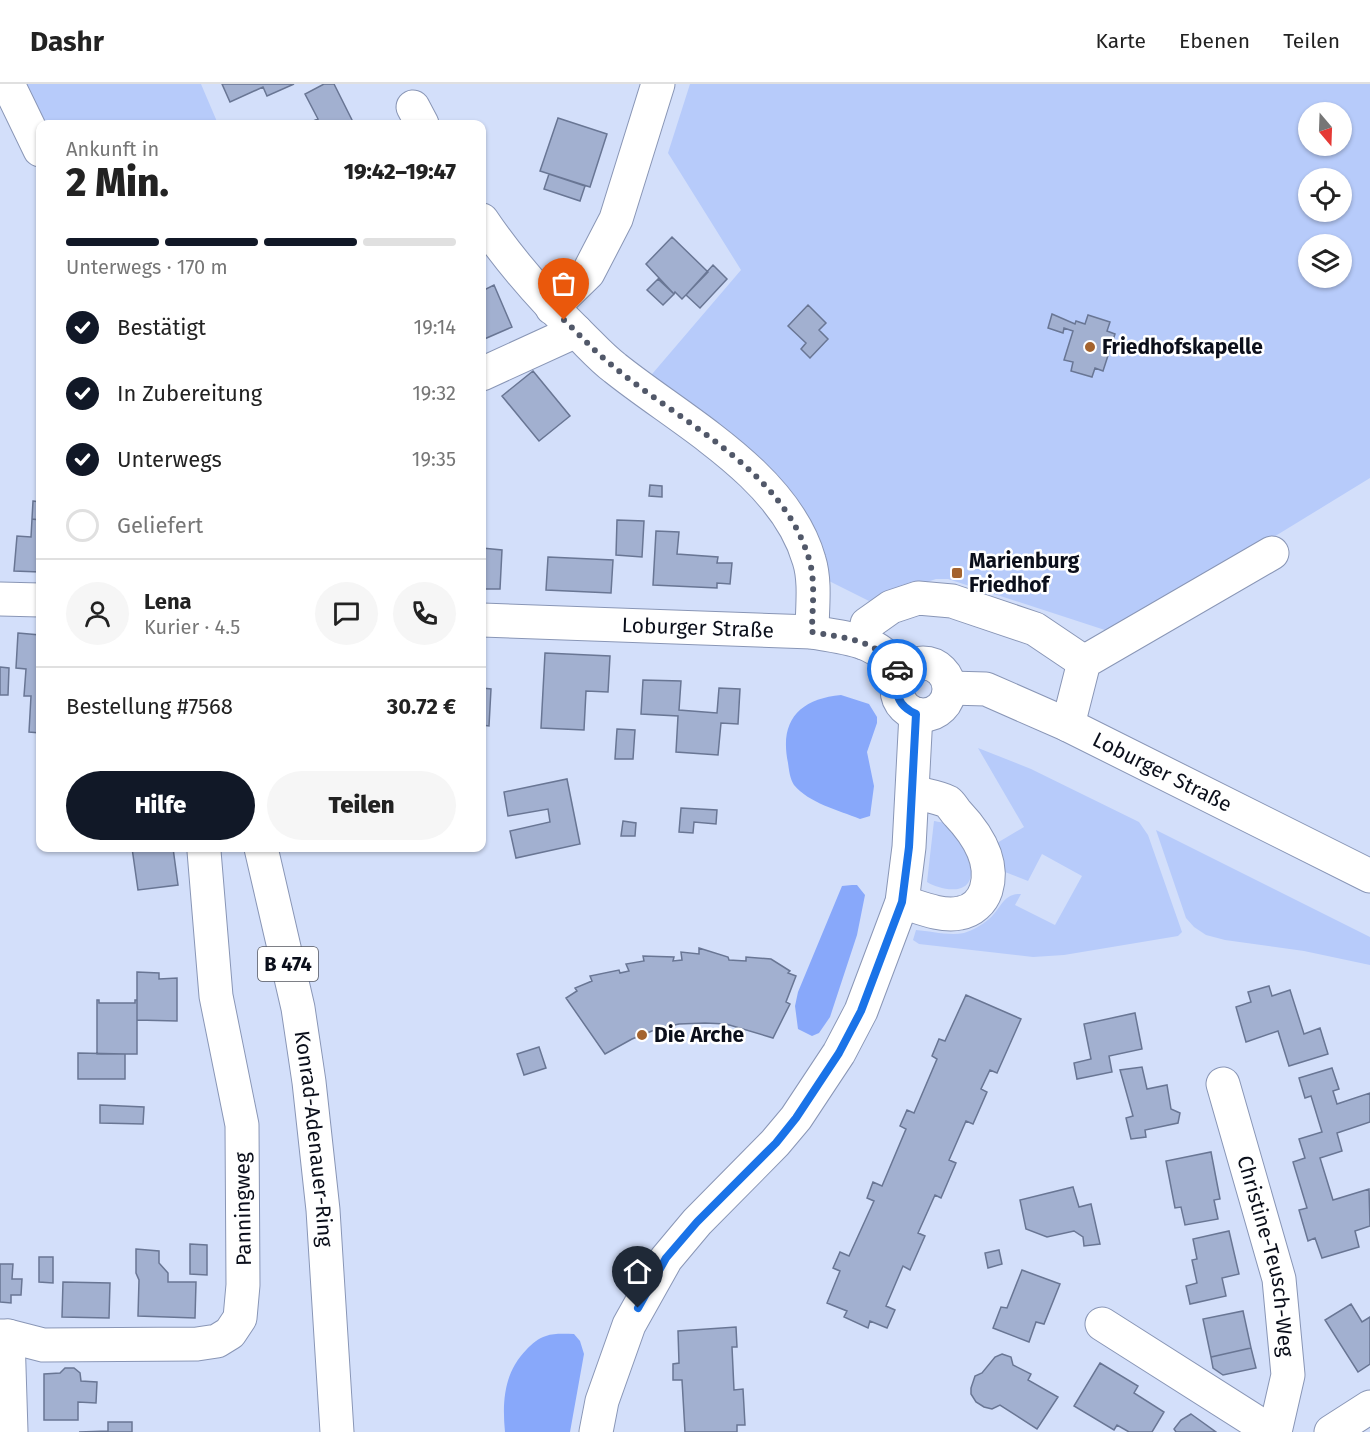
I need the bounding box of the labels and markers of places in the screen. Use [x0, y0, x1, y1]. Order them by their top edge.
pin [538, 258, 589, 320]
place label: Friedhofskapelle [1102, 334, 1263, 360]
marker: Friedhofskapelle [1083, 340, 1097, 354]
place label: Marienburg Friedhof [969, 548, 1080, 598]
marker: Marienburg Friedhof [950, 566, 964, 580]
place label: Die Arche [654, 1022, 745, 1048]
marker: Die Arche [635, 1028, 649, 1042]
pin [612, 1246, 663, 1308]

